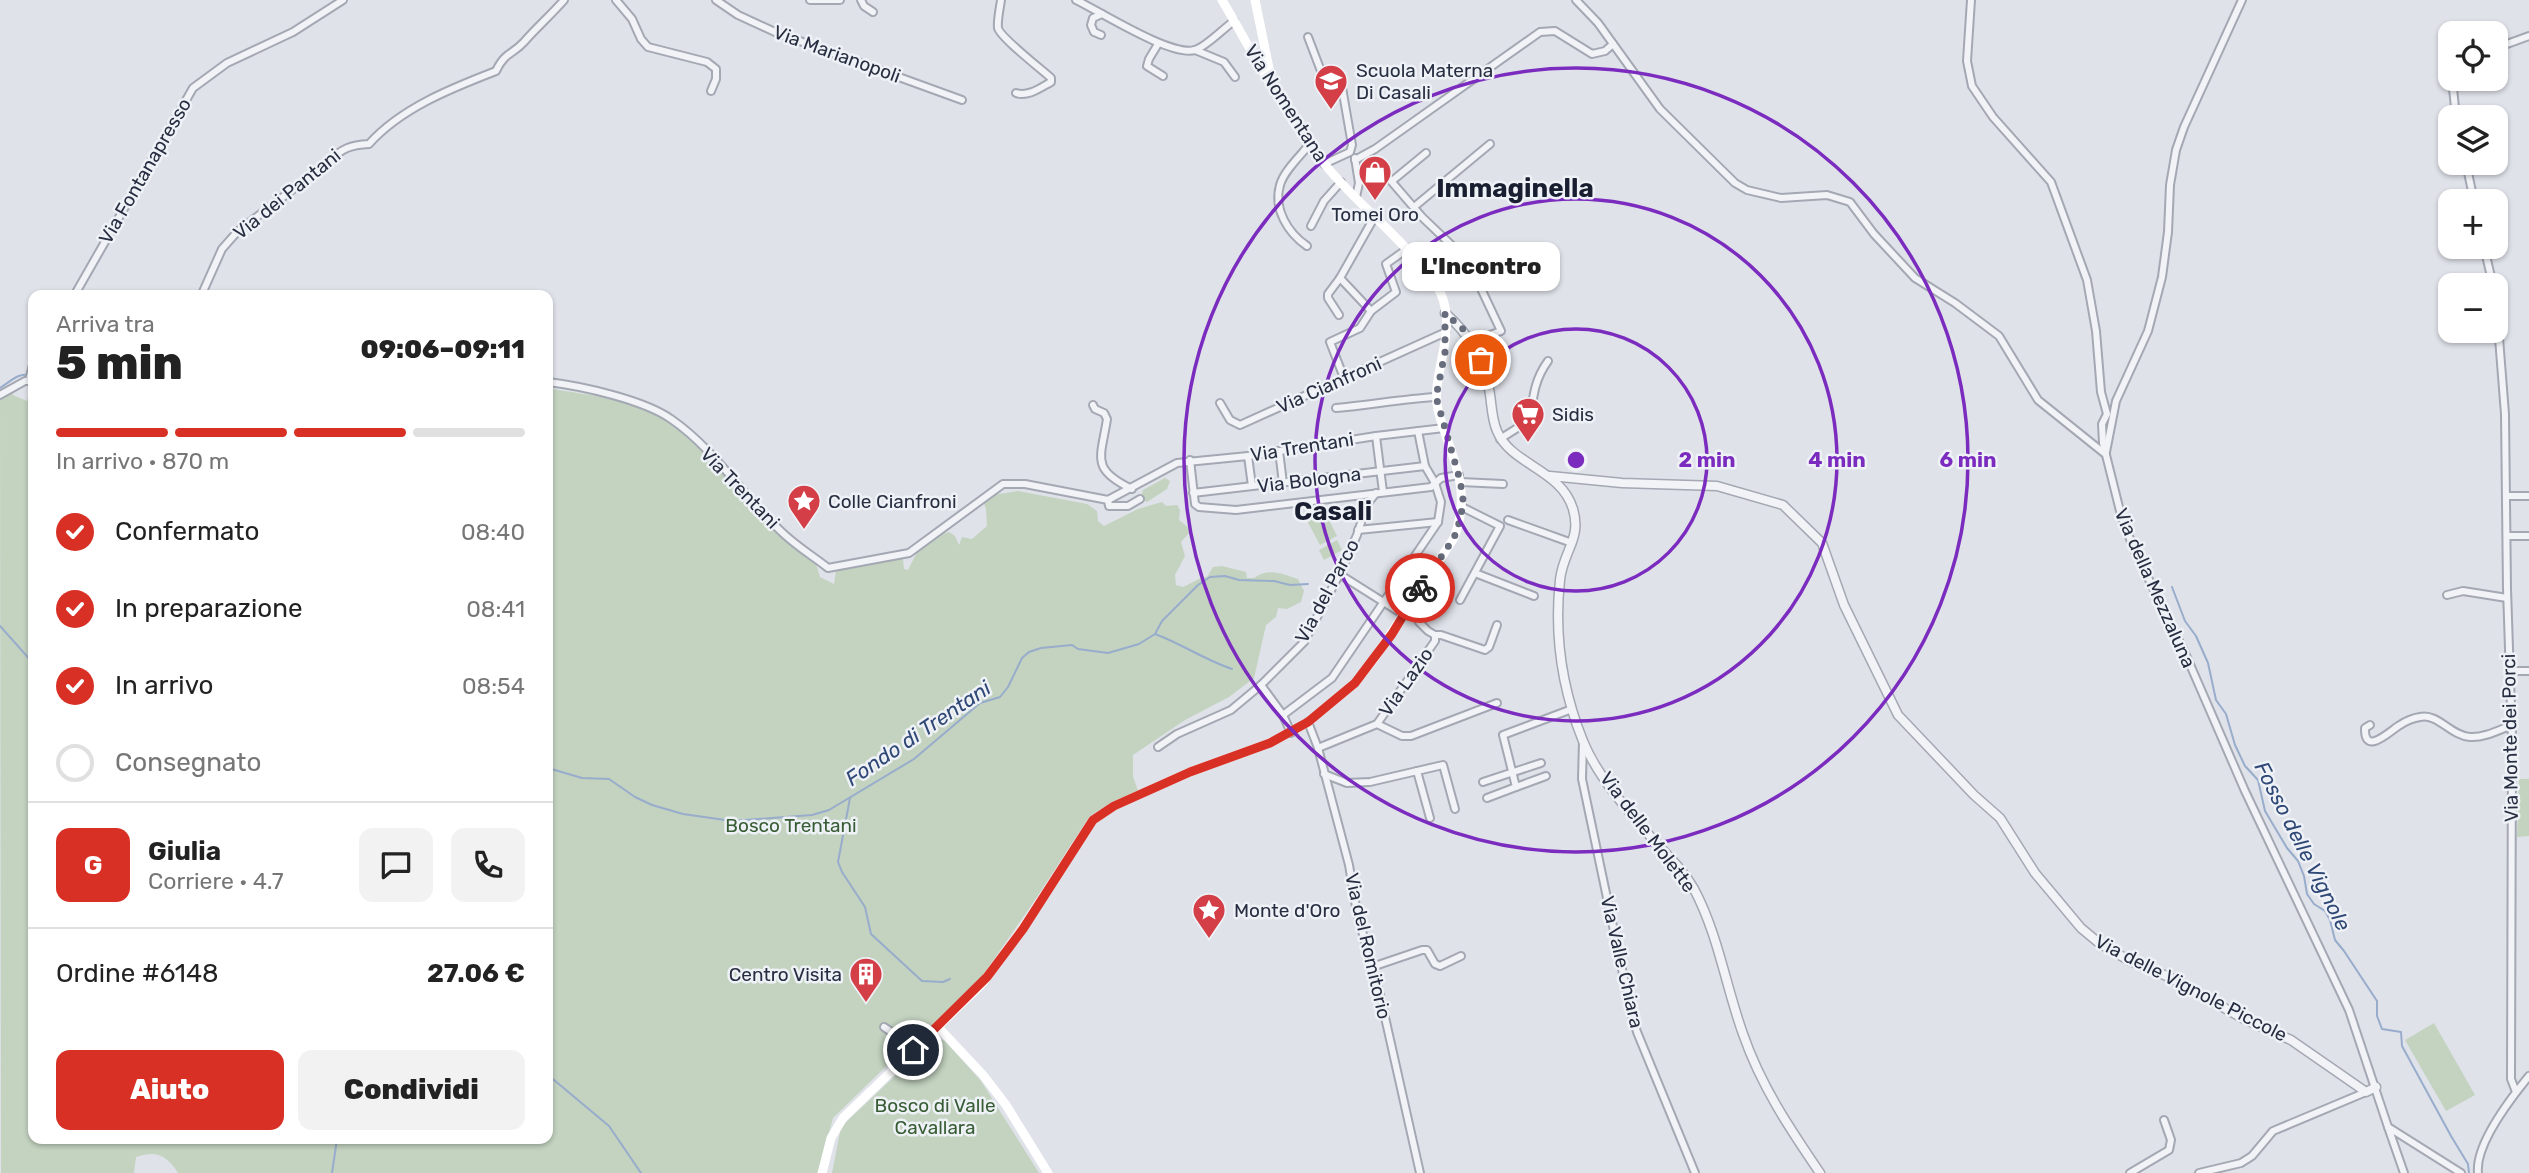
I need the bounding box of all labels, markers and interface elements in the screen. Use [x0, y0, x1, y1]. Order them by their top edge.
street label: Via Marianopoli [770, 20, 904, 88]
map controls [2438, 21, 2508, 343]
button: locate [2438, 21, 2508, 91]
street label: Via Nomentana [1240, 40, 1332, 166]
place label: Scuola Materna Di Casali [1356, 59, 1493, 104]
school or university icon: Scuola Materna Di Casali [1312, 62, 1350, 111]
street label: Via Fontanapresso [94, 94, 196, 248]
button: layers [2438, 105, 2508, 175]
street label: Via dei Pantani [229, 144, 345, 244]
shop icon: Tomei Oro [1356, 153, 1394, 202]
district label: Immaginella [1436, 173, 1594, 204]
button: + [2438, 189, 2508, 259]
place label: Tomei Oro [1331, 203, 1419, 226]
callout: L'Incontro [1402, 241, 1560, 290]
text: L'Incontro [1421, 252, 1541, 280]
button: − [2438, 273, 2508, 343]
text: Arriva tra [56, 310, 155, 338]
pin [1451, 330, 1511, 390]
text: 09:06–09:11 [361, 334, 525, 365]
text: 5 min [56, 336, 183, 391]
icon: bag [1462, 341, 1500, 379]
street label: Via Cianfroni [1273, 352, 1385, 418]
supermarket icon: Sidis [1509, 395, 1547, 444]
place label: Sidis [1552, 403, 1594, 426]
street label: Via Trentani [1249, 427, 1355, 467]
street label: Via Trentani [696, 443, 784, 533]
text: In arrivo · 870 m [56, 447, 229, 475]
text: 2 min [1679, 447, 1735, 472]
text: 4 min [1808, 447, 1866, 472]
text: 6 min [1940, 447, 1996, 472]
centre of rings [1564, 448, 1588, 472]
street label: Via Bologna [1256, 462, 1362, 498]
place icon: Colle Cianfroni [785, 482, 823, 531]
place label: Colle Cianfroni [828, 490, 957, 513]
district label: Casali [1294, 496, 1372, 527]
street label: Via della Mezzaluna [2110, 505, 2200, 671]
icon: check [56, 513, 94, 551]
text: Confermato [115, 516, 259, 547]
text: 08:40 [461, 518, 525, 546]
street label: Via del Parco [1290, 535, 1364, 647]
courier [1385, 553, 1455, 623]
icon: bike [1401, 569, 1439, 607]
icon: check [56, 590, 94, 628]
text: In preparazione [115, 593, 303, 624]
text: 08:41 [466, 595, 525, 623]
street label: Via Lazio [1374, 643, 1438, 721]
street label: Via Monte dei Porci [2497, 654, 2523, 822]
icon: check [56, 667, 94, 705]
text: In arrivo [115, 670, 213, 701]
text: 08:54 [462, 672, 525, 700]
water label: Fondo di Trentani [841, 675, 996, 791]
text: Consegnato [115, 747, 261, 778]
water label: Fosso delle Vignole [2250, 757, 2357, 935]
street label: Via delle Molette [1595, 767, 1701, 897]
park label: Bosco Trentani [725, 814, 857, 837]
button: chat [359, 828, 433, 902]
button: phone [451, 828, 525, 902]
text: Giulia [148, 836, 221, 867]
text: G [84, 850, 102, 881]
text: Corriere · 4.7 [148, 867, 284, 895]
street label: Via del Romitorio [1340, 871, 1396, 1021]
place icon: Monte d'Oro [1190, 891, 1228, 940]
street label: Via Valle Chiara [1596, 894, 1648, 1030]
place label: Monte d'Oro [1234, 899, 1340, 922]
street label: Via delle Vignole Piccole [2091, 929, 2291, 1047]
building icon: Centro Visita [847, 955, 885, 1004]
text: Ordine #6148 [56, 958, 219, 989]
text: 27.06 € [427, 958, 525, 989]
place label: Centro Visita [729, 963, 842, 986]
pin [883, 1020, 943, 1080]
icon: home [894, 1031, 932, 1069]
button: Aiuto [56, 1050, 284, 1130]
button: Condividi [298, 1050, 525, 1130]
park label: Bosco di Valle Cavallara [874, 1094, 996, 1139]

